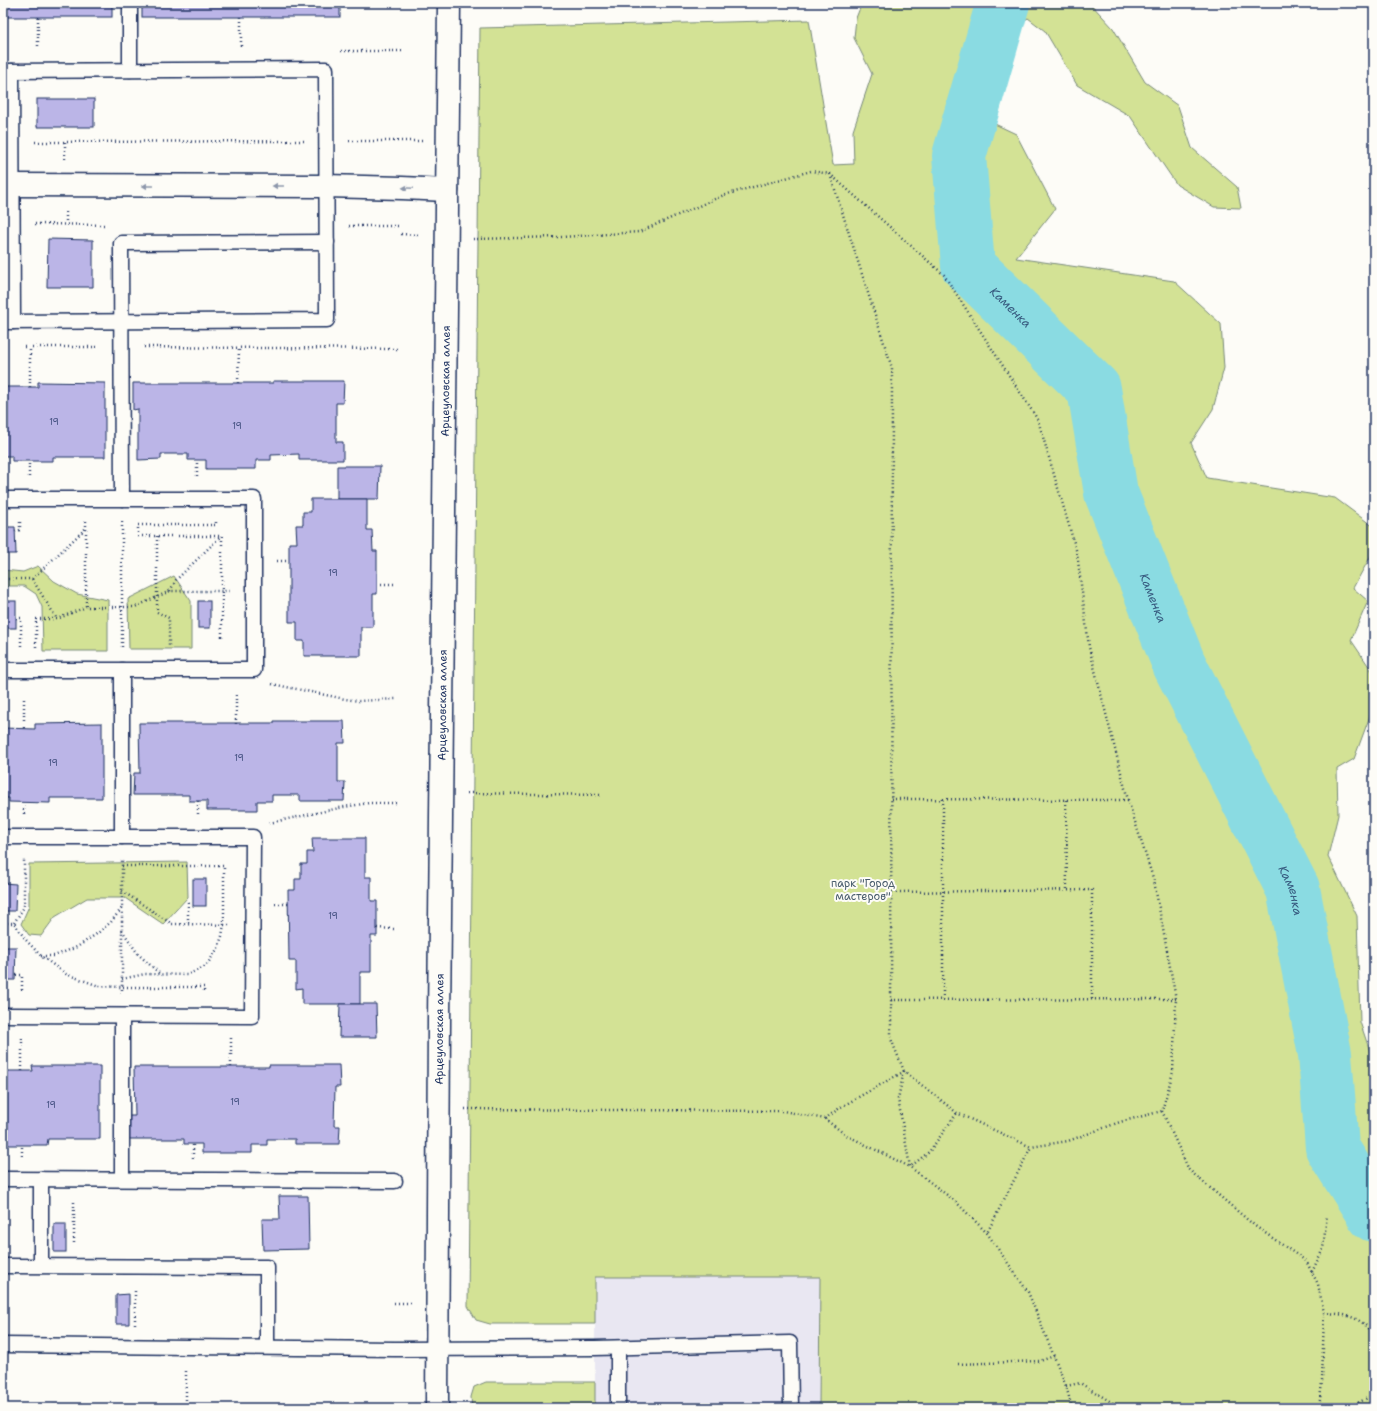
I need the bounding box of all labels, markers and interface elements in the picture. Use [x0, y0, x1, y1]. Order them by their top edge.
one-way arrow [142, 182, 154, 189]
one-way arrow [271, 183, 284, 189]
one-way arrow [402, 185, 414, 192]
water label: Каменка [986, 284, 1035, 331]
street label: Арцеуловская аллея [438, 325, 454, 437]
house number: 19 [49, 416, 59, 428]
house number: 19 [232, 420, 242, 432]
house number: 19 [328, 567, 338, 579]
water label: Каменка [1136, 571, 1170, 625]
street label: Арцеуловская аллея [435, 649, 451, 761]
house number: 19 [234, 752, 244, 764]
house number: 19 [48, 757, 58, 769]
water label: Каменка [1274, 863, 1306, 917]
park label: парк "Город мастеров" [831, 876, 895, 904]
house number: 19 [328, 910, 338, 922]
street label: Арцеуловская аллея [432, 973, 447, 1085]
house number: 19 [230, 1096, 240, 1108]
house number: 19 [46, 1099, 56, 1111]

